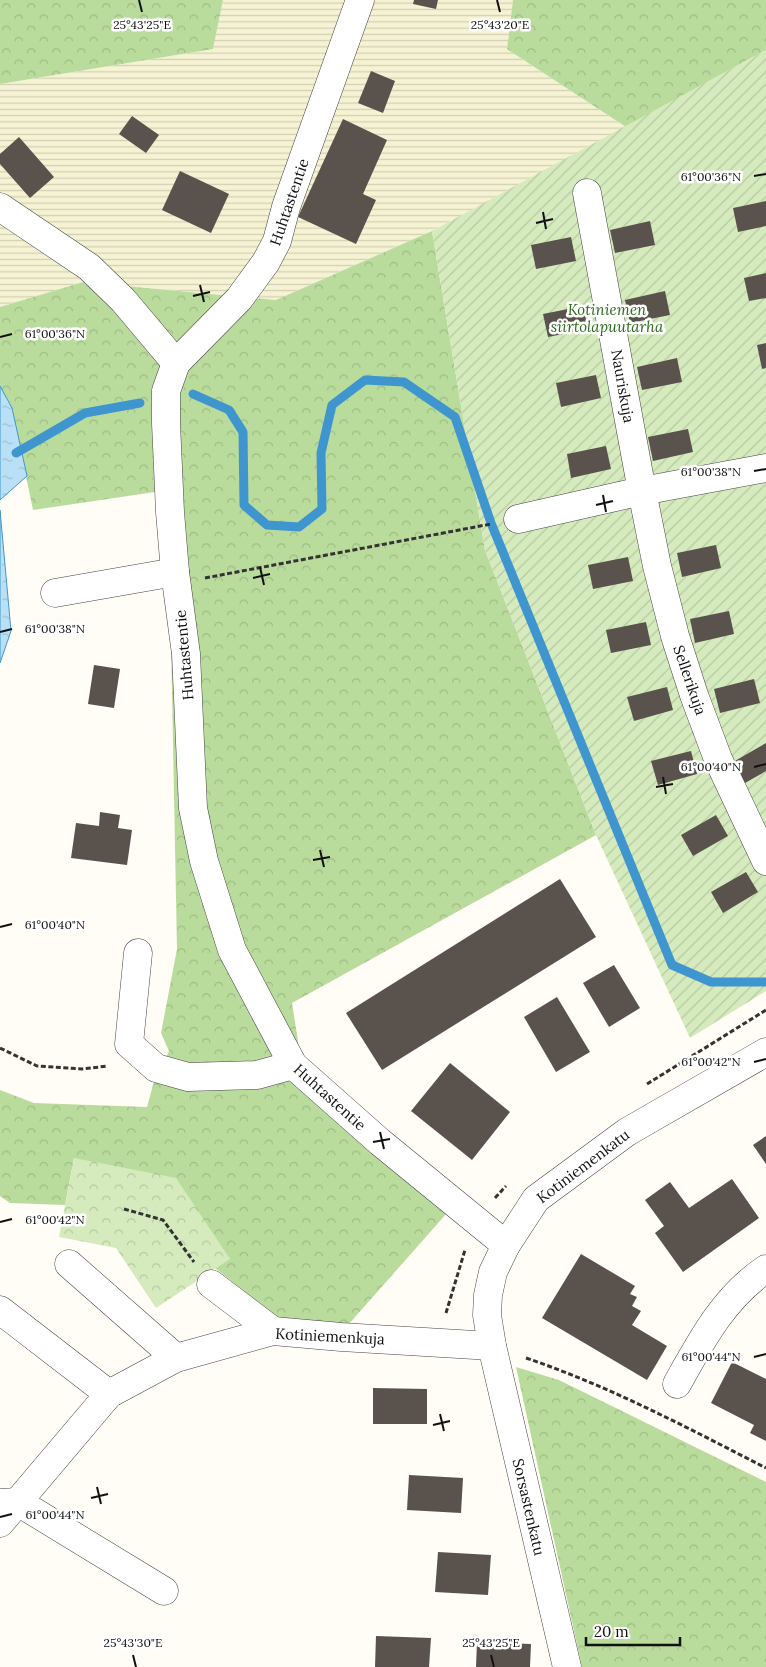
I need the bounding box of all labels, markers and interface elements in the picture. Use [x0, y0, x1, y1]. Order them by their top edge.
text: 25°43'25"E [113, 17, 171, 32]
text: 25°43'20"E [471, 17, 529, 32]
street label: Huhtastentie [265, 156, 313, 248]
text: 61°00'36"N [681, 169, 741, 184]
park label: Kotiniemen siirtolapuutarha [551, 300, 664, 336]
text: 61°00'36"N [25, 326, 85, 341]
street label: Nauriskuja [607, 348, 639, 424]
text: 61°00'38"N [681, 464, 741, 479]
street label: Huhtastentie [171, 609, 197, 701]
text: 61°00'38"N [25, 621, 85, 636]
street label: Sellerikuja [669, 643, 711, 718]
text: 61°00'40"N [681, 759, 741, 774]
text: 61°00'40"N [25, 917, 85, 932]
text: 61°00'42"N [681, 1054, 741, 1069]
street label: Huhtastentie [290, 1060, 370, 1134]
street label: Kotiniemenkatu [533, 1125, 633, 1207]
text: 61°00'42"N [25, 1212, 85, 1227]
street label: Kotiniemenkuja [275, 1324, 385, 1348]
text: 61°00'44"N [681, 1349, 741, 1364]
street label: Sorsastenkatu [509, 1457, 549, 1557]
text: 61°00'44"N [25, 1507, 85, 1522]
scale bar [586, 1614, 680, 1646]
text: 20 m [594, 1622, 629, 1641]
text: 25°43'30"E [104, 1635, 162, 1650]
text: 25°43'25"E [462, 1635, 520, 1650]

